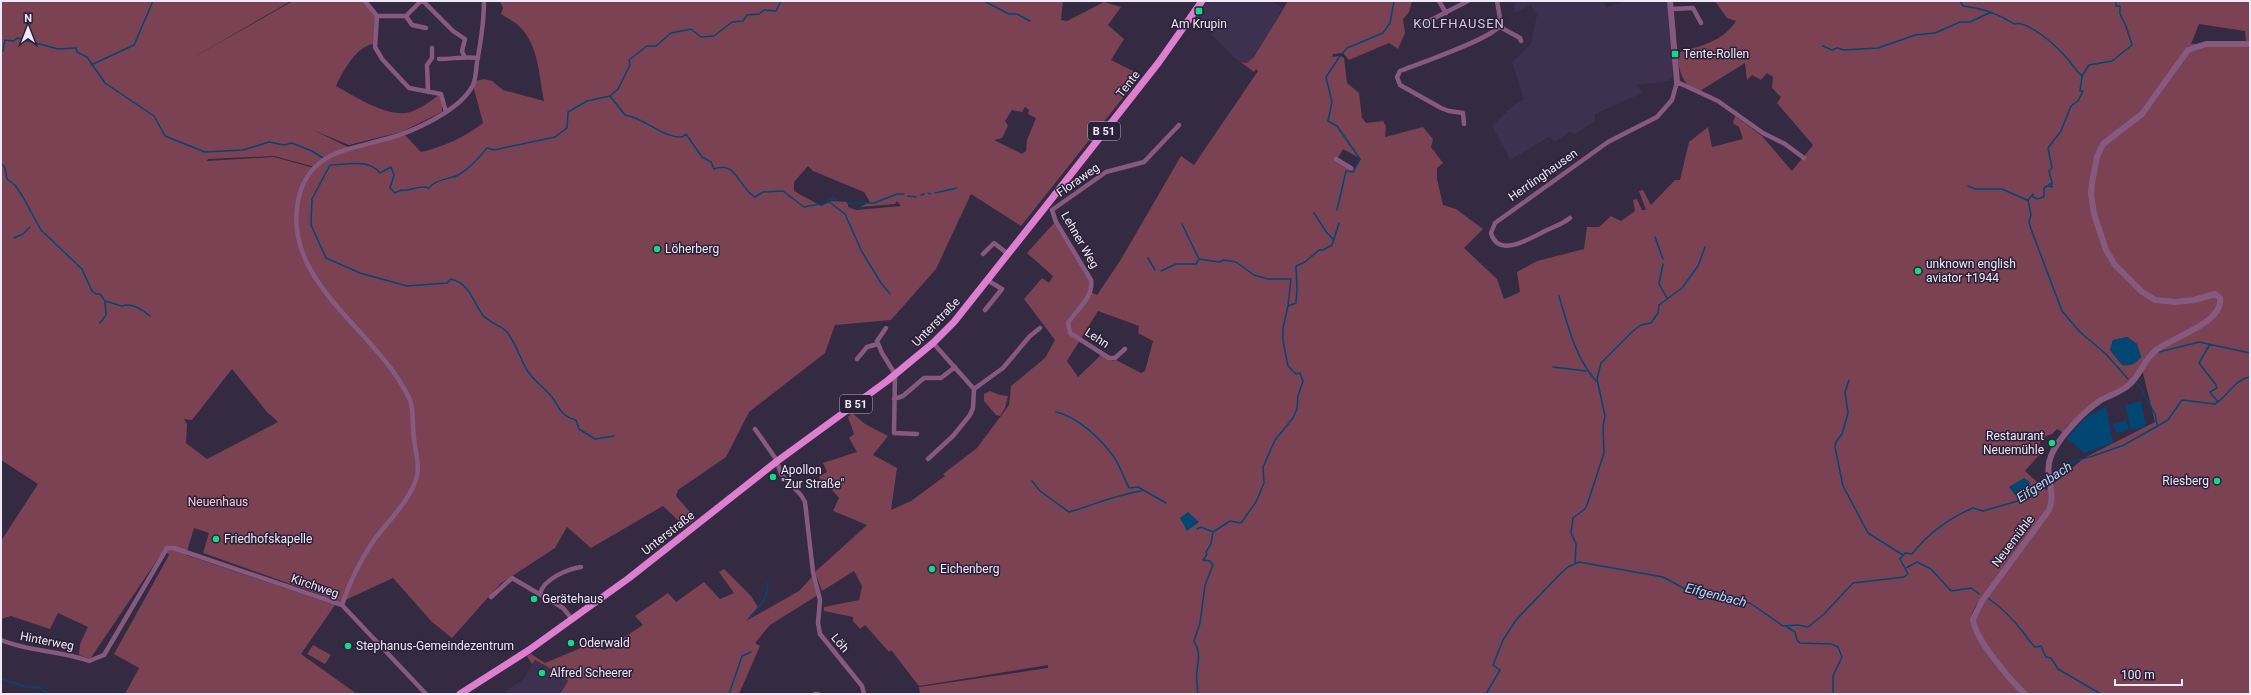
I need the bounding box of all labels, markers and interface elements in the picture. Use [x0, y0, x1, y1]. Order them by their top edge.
marker: Am Krupin [1194, 6, 1204, 16]
north arrow [8, 8, 48, 48]
text: N [24, 12, 32, 25]
district label: KOLFHAUSEN [1413, 16, 1505, 31]
place label: Am Krupin [1171, 17, 1227, 31]
place label: Tente-Rollen [1683, 47, 1749, 61]
marker: Tente-Rollen [1670, 49, 1680, 59]
street label: Tente [1113, 68, 1143, 100]
road number: B 51 [1088, 122, 1120, 140]
street label: Herrlinghausen [1506, 146, 1580, 204]
street label: Floraweg [1054, 160, 1102, 200]
street label: Lehner Weg [1058, 209, 1102, 271]
place label: Löherberg [665, 242, 719, 256]
marker: Löherberg [652, 244, 662, 254]
place label: unknown english aviator †1944 [1926, 257, 2016, 285]
marker: unknown english aviator †1944 [1913, 266, 1923, 276]
street label: Unterstraße [909, 295, 963, 349]
street label: Lehn [1082, 325, 1112, 351]
road number: B 51 [840, 395, 872, 413]
place label: Restaurant Neuemühle [1983, 429, 2044, 457]
marker: Restaurant Neuemühle [2047, 438, 2057, 448]
water label: Eifgenbach [2014, 459, 2074, 505]
place label: Apollon "Zur Straße" [781, 463, 844, 491]
marker: Apollon "Zur Straße" [768, 472, 778, 482]
place label: Riesberg [2162, 474, 2209, 488]
marker: Riesberg [2212, 476, 2222, 486]
park label: Neuenhaus [188, 495, 248, 509]
street label: Unterstraße [639, 508, 697, 558]
street label: Neuemühle [1989, 512, 2037, 570]
place label: Friedhofskapelle [224, 532, 312, 546]
marker: Friedhofskapelle [211, 534, 221, 544]
place label: Eichenberg [940, 562, 999, 576]
marker: Eichenberg [927, 564, 937, 574]
street label: Kirchweg [289, 571, 341, 601]
water label: Eifgenbach [1684, 580, 1748, 610]
place label: Gerätehaus [542, 592, 603, 606]
marker: Gerätehaus [529, 594, 539, 604]
street label: Hinterweg [19, 629, 75, 653]
street label: Löh [828, 631, 852, 655]
place label: Oderwald [579, 636, 630, 650]
marker: Oderwald [566, 638, 576, 648]
place label: Stephanus-Gemeindezentrum [356, 639, 514, 653]
marker: Stephanus-Gemeindezentrum [343, 641, 353, 651]
scale bar [2115, 661, 2182, 687]
place label: Alfred Scheerer [550, 666, 632, 680]
marker: Alfred Scheerer [537, 668, 547, 678]
text: 100 m [2121, 668, 2155, 682]

